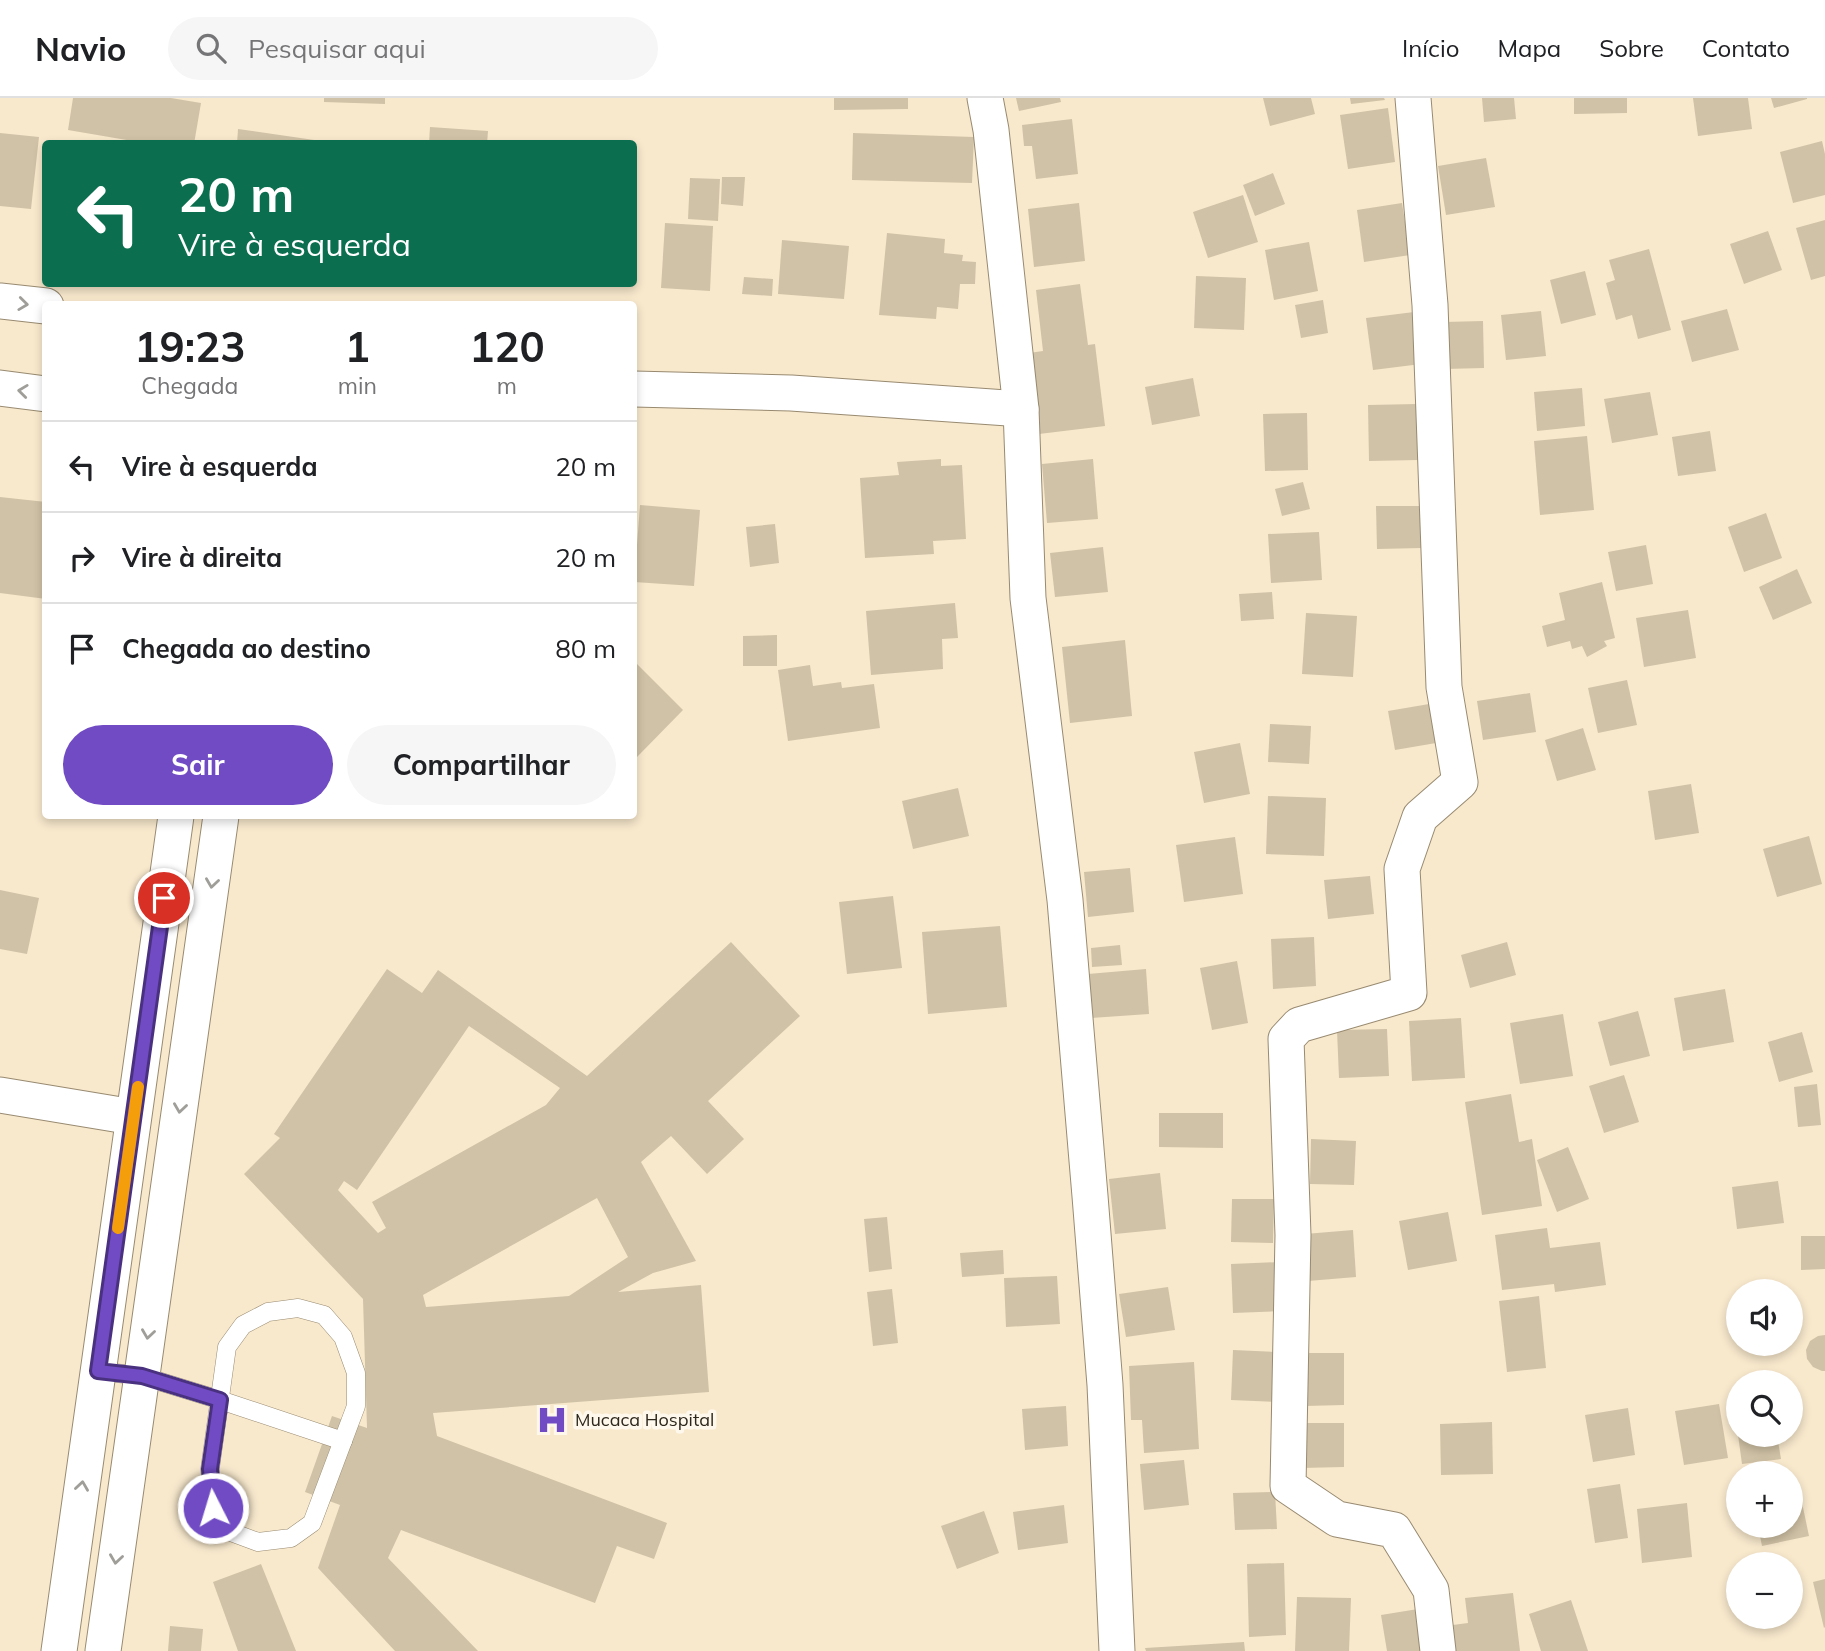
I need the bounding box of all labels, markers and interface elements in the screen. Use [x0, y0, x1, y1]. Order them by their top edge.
search box [168, 17, 658, 80]
text: Navio [35, 28, 126, 69]
icon: search [192, 29, 230, 67]
text: Pesquisar aqui [248, 32, 426, 65]
text: Início [1402, 33, 1459, 63]
text: Mapa [1497, 33, 1561, 63]
text: Sobre [1599, 33, 1664, 63]
text: Contato [1702, 33, 1790, 63]
text: 20 m [178, 163, 294, 224]
icon: left [63, 168, 154, 259]
text: Vire à esquerda [178, 224, 411, 264]
one-way arrow [17, 296, 29, 311]
text: 19:23 [134, 320, 245, 373]
text: 1 [345, 320, 370, 373]
text: 120 [469, 320, 545, 373]
text: Chegada [141, 371, 238, 400]
text: min [338, 371, 377, 400]
text: m [497, 371, 517, 400]
one-way arrow [17, 384, 29, 399]
icon: left [63, 448, 101, 486]
text: Vire à esquerda [122, 450, 318, 483]
text: 20 m [555, 450, 616, 483]
icon: right [63, 539, 101, 577]
text: Vire à direita [122, 541, 282, 574]
text: 20 m [555, 541, 616, 574]
icon: arrive [63, 630, 101, 668]
text: Chegada ao destino [122, 632, 371, 665]
text: 80 m [555, 632, 616, 665]
button: Sair [63, 725, 333, 805]
button: Compartilhar [347, 725, 616, 805]
pin [134, 868, 194, 928]
one-way arrow [204, 877, 219, 889]
icon: arrive [145, 879, 183, 917]
one-way arrow [172, 1102, 187, 1114]
map controls [1726, 1279, 1803, 1629]
button: sound [1726, 1279, 1803, 1356]
one-way arrow [140, 1328, 155, 1339]
button: search [1726, 1370, 1803, 1447]
hospital icon: Mucaca Hospital [535, 1403, 569, 1437]
place label: Mucaca Hospital [575, 1408, 714, 1431]
button: + [1726, 1461, 1803, 1538]
position arrow [176, 1471, 250, 1545]
one-way arrow [74, 1480, 89, 1492]
button: − [1726, 1552, 1803, 1629]
one-way arrow [109, 1553, 124, 1565]

